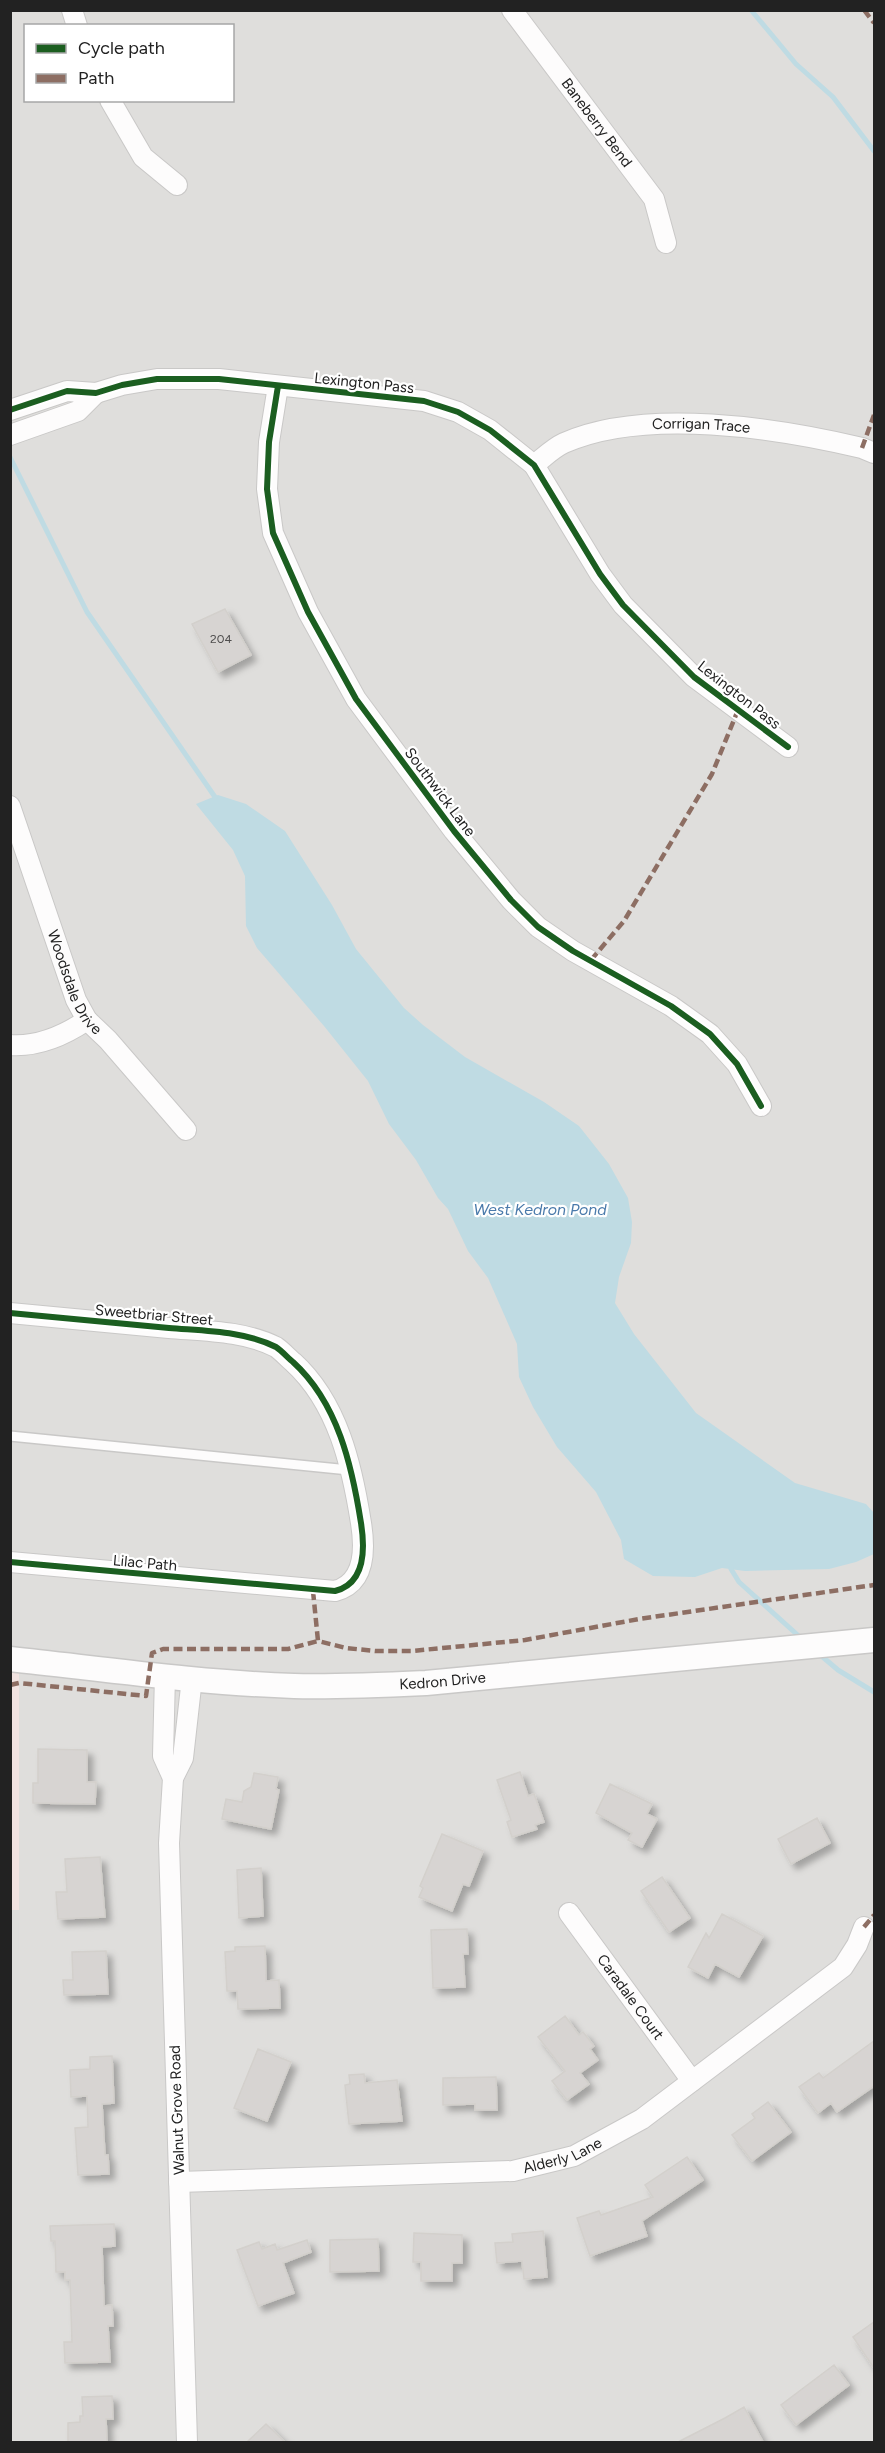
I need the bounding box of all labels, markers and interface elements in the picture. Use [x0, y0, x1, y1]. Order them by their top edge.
legend [24, 24, 234, 102]
text: Cycle path [78, 37, 165, 59]
text: Path [78, 67, 114, 89]
street label: Baneberry Bend [557, 75, 636, 171]
street label: Lexington Pass [313, 369, 415, 397]
street label: Corrigan Trace [652, 414, 751, 437]
house number: 204 [210, 632, 232, 646]
street label: Lexington Pass [694, 657, 784, 733]
street label: Southwick Lane [401, 744, 479, 840]
street label: Woodsdale Drive [44, 927, 105, 1038]
water label: West Kedron Pond [473, 1200, 607, 1219]
street label: Sweetbriar Street [94, 1301, 214, 1329]
street label: Lilac Path [112, 1551, 178, 1575]
street label: Kedron Drive [399, 1668, 486, 1693]
street label: Caradale Court [593, 1951, 668, 2043]
street label: Walnut Grove Road [166, 2045, 188, 2175]
street label: Alderly Lane [521, 2134, 605, 2177]

